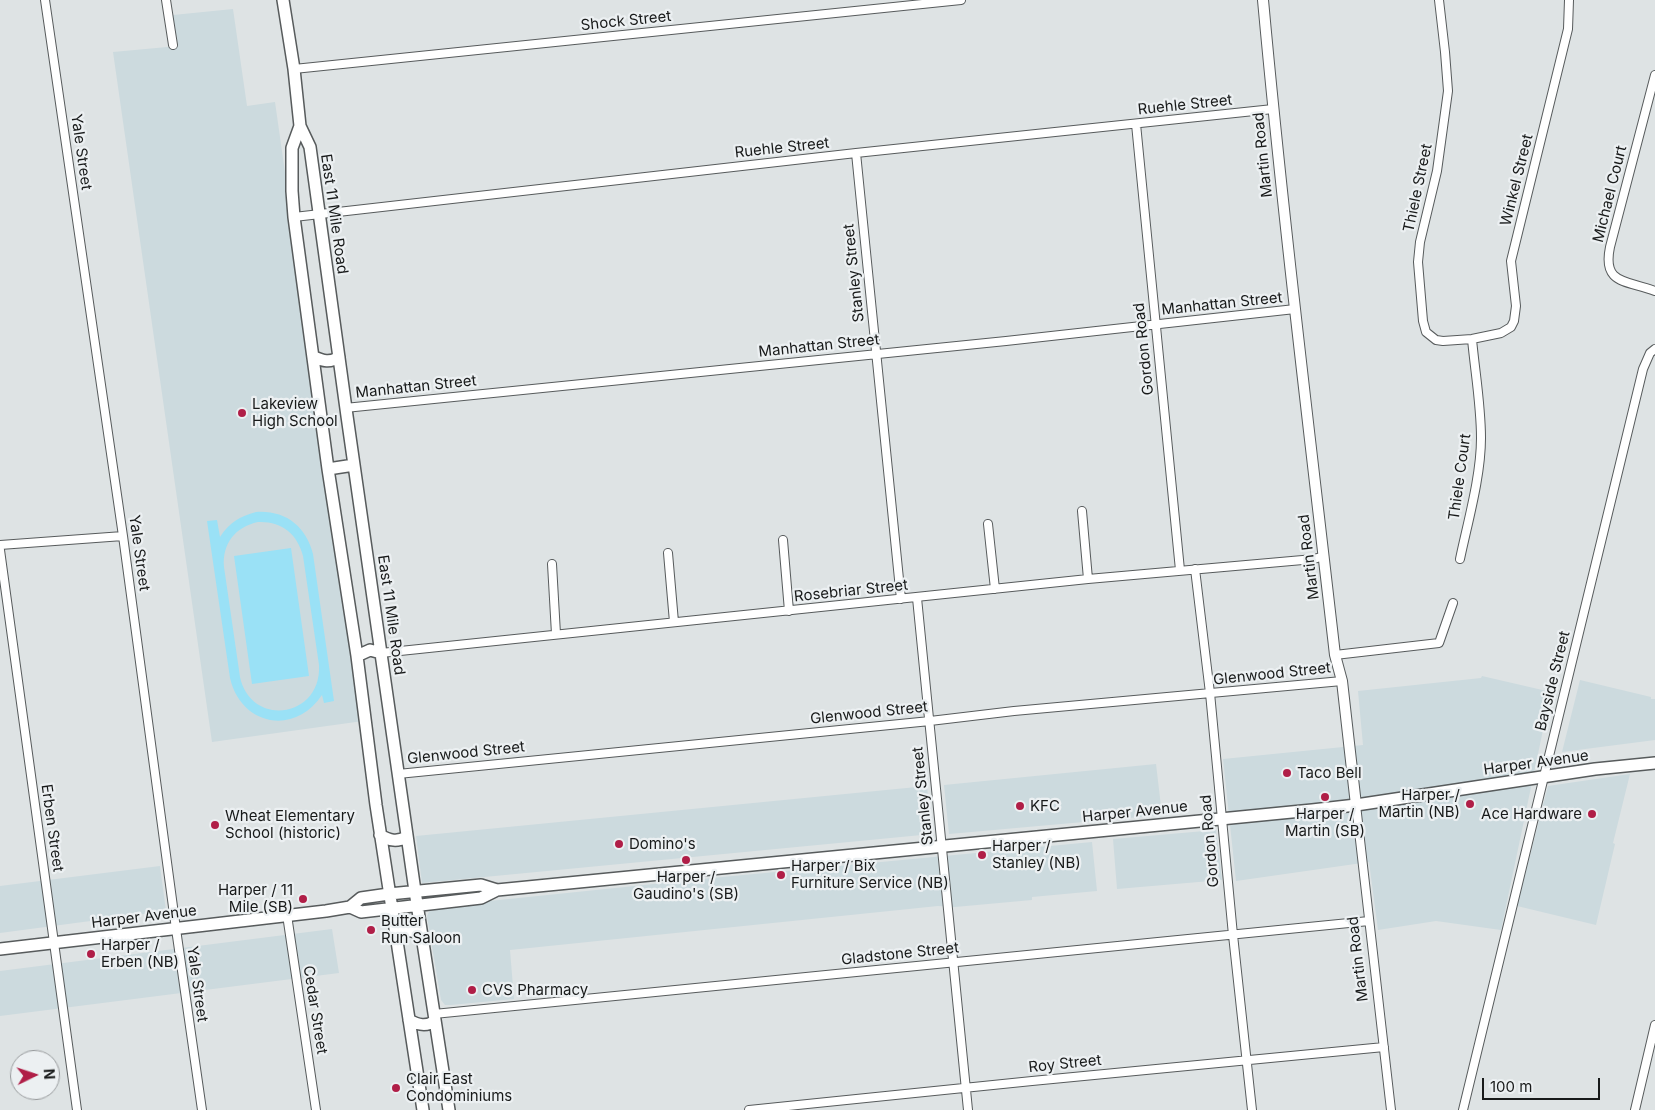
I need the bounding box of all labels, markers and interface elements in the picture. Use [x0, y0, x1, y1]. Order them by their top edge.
street label: Shock Street [580, 7, 672, 35]
street label: Ruehle Street [1137, 91, 1233, 119]
street label: Martin Road [1250, 111, 1276, 199]
street label: Yale Street [67, 113, 95, 191]
street label: Winkel Street [1497, 132, 1537, 228]
street label: Ruehle Street [734, 134, 830, 162]
street label: Thiele Street [1400, 142, 1436, 234]
street label: Michael Court [1589, 144, 1631, 244]
street label: East 11 Mile Road [317, 153, 351, 275]
street label: Stanley Street [840, 223, 868, 323]
street label: Manhattan Street [1161, 289, 1283, 319]
street label: Gordon Road [1130, 302, 1158, 396]
street label: Manhattan Street [758, 331, 880, 361]
street label: Manhattan Street [355, 372, 477, 402]
place label: Lakeview High School [252, 395, 338, 430]
marker: Lakeview High School [236, 407, 248, 419]
street label: Thiele Court [1445, 433, 1475, 521]
street label: Martin Road [1295, 513, 1323, 601]
street label: Yale Street [125, 514, 153, 592]
street label: East 11 Mile Road [374, 554, 408, 676]
street label: Rosebriar Street [793, 576, 909, 606]
street label: Bayside Street [1532, 629, 1574, 733]
street label: Glenwood Street [1212, 659, 1332, 689]
street label: Glenwood Street [809, 698, 929, 728]
street label: Glenwood Street [406, 738, 526, 768]
street label: Stanley Street [909, 746, 937, 846]
street label: Harper Avenue [1482, 747, 1590, 779]
place label: Taco Bell [1297, 764, 1362, 782]
marker: Taco Bell [1281, 767, 1293, 779]
street label: Erben Street [37, 783, 67, 873]
place label: Harper / Martin (NB) [1378, 786, 1460, 821]
marker: Harper / Martin (SB) [1319, 791, 1331, 803]
street label: Gordon Road [1197, 794, 1223, 888]
place label: KFC [1030, 797, 1060, 815]
street label: Harper Avenue [1081, 798, 1189, 826]
marker: Harper / Martin (NB) [1464, 798, 1476, 810]
marker: KFC [1014, 800, 1026, 812]
place label: Harper / Martin (SB) [1285, 805, 1365, 840]
place label: Ace Hardware [1481, 805, 1582, 823]
place label: Wheat Elementary School (historic) [225, 807, 355, 842]
marker: Ace Hardware [1586, 808, 1598, 820]
marker: Wheat Elementary School (historic) [209, 819, 221, 831]
place label: Domino's [629, 835, 696, 853]
place label: Harper / Stanley (NB) [992, 837, 1081, 872]
marker: Domino's [613, 838, 625, 850]
marker: Harper / Stanley (NB) [976, 849, 988, 861]
marker: Harper / Gaudino's (SB) [680, 854, 692, 866]
place label: Harper / Bix Furniture Service (NB) [791, 857, 949, 892]
place label: Harper / Gaudino's (SB) [633, 868, 739, 903]
marker: Harper / Bix Furniture Service (NB) [775, 869, 787, 881]
place label: Harper / 11 Mile (SB) [218, 881, 293, 916]
marker: Harper / 11 Mile (SB) [297, 893, 309, 905]
street label: Harper Avenue [90, 902, 198, 932]
place label: Butter Run Saloon [381, 912, 461, 947]
street label: Martin Road [1344, 915, 1372, 1003]
marker: Butter Run Saloon [365, 924, 377, 936]
place label: Harper / Erben (NB) [101, 936, 179, 971]
street label: Gladstone Street [840, 939, 960, 969]
street label: Yale Street [183, 945, 211, 1023]
marker: Harper / Erben (NB) [85, 948, 97, 960]
street label: Cedar Street [299, 964, 331, 1056]
place label: CVS Pharmacy [482, 981, 588, 999]
marker: CVS Pharmacy [466, 984, 478, 996]
north arrow [10, 1050, 60, 1100]
street label: Roy Street [1028, 1051, 1102, 1077]
text: N [41, 1068, 58, 1080]
scale bar [1485, 1068, 1602, 1100]
place label: Clair East Condominiums [406, 1070, 512, 1105]
text: 100 m [1490, 1077, 1532, 1096]
marker: Clair East Condominiums [390, 1082, 402, 1094]

